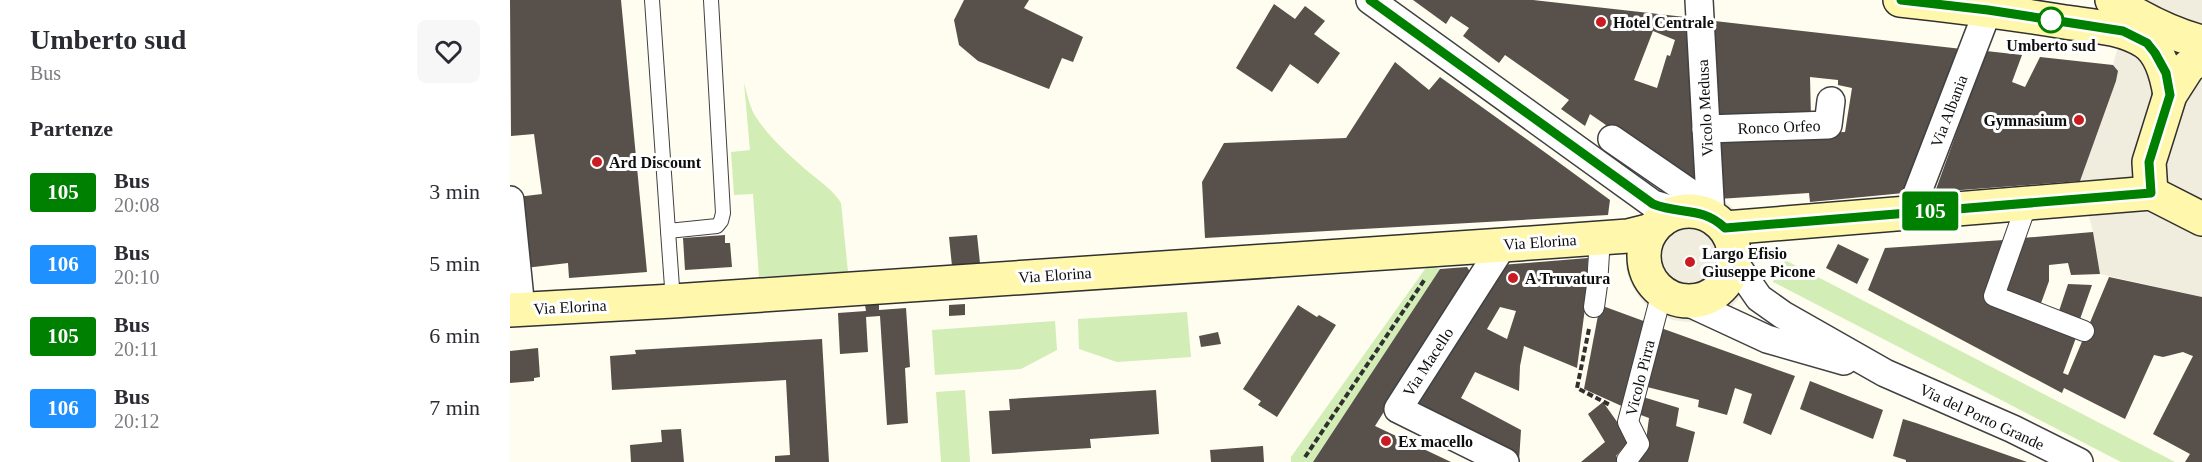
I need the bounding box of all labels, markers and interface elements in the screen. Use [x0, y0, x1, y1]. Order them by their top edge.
marker: Umberto sud [2038, 7, 2064, 33]
place label: Hotel Centrale [1613, 14, 1714, 31]
marker: Hotel Centrale [1594, 15, 1608, 29]
button: heart [417, 20, 480, 83]
text: Umberto sud [30, 24, 186, 55]
place label: Umberto sud [2006, 37, 2096, 54]
street label: Vicolo Medusa [1694, 59, 1716, 157]
text: Bus [30, 62, 61, 84]
street label: Via Albania [1927, 73, 1971, 149]
place label: Gymnasium [1983, 112, 2068, 130]
marker: Gymnasium [2072, 113, 2086, 127]
text: Partenze [30, 116, 113, 141]
street label: Ronco Orfeo [1737, 117, 1821, 137]
place label: Ard Discount [609, 154, 702, 171]
marker: Ard Discount [590, 155, 604, 169]
text: Bus [114, 168, 149, 193]
text: 3 min [429, 179, 480, 204]
text: 105 [47, 180, 79, 204]
line badge: 105 [1896, 192, 1964, 230]
text: 20:08 [114, 194, 160, 216]
text: 105 [1914, 199, 1946, 223]
street label: Via Elorina [1503, 231, 1577, 253]
text: Bus [114, 240, 149, 265]
place label: Largo Efisio Giuseppe Picone [1702, 245, 1815, 281]
text: 5 min [429, 251, 480, 276]
text: 106 [47, 252, 79, 276]
marker: Largo Efisio Giuseppe Picone [1683, 255, 1697, 269]
street label: Via Elorina [1018, 264, 1092, 286]
text: 20:10 [114, 266, 160, 288]
place label: A Truvatura [1525, 270, 1610, 287]
marker: A Truvatura [1506, 271, 1520, 285]
street label: Via Elorina [533, 297, 607, 317]
text: Bus [114, 312, 149, 337]
text: 6 min [429, 323, 480, 348]
text: 105 [47, 324, 79, 348]
street label: Via Macello [1399, 324, 1457, 400]
text: 20:11 [114, 338, 159, 360]
street label: Vicolo Pirra [1622, 338, 1658, 418]
street label: Via del Porto Grande [1917, 381, 2047, 453]
text: Bus [114, 384, 149, 409]
text: 7 min [429, 395, 480, 420]
text: 106 [47, 396, 79, 420]
text: 20:12 [114, 410, 160, 432]
place label: Ex macello [1398, 433, 1473, 450]
marker: Ex macello [1379, 434, 1393, 448]

